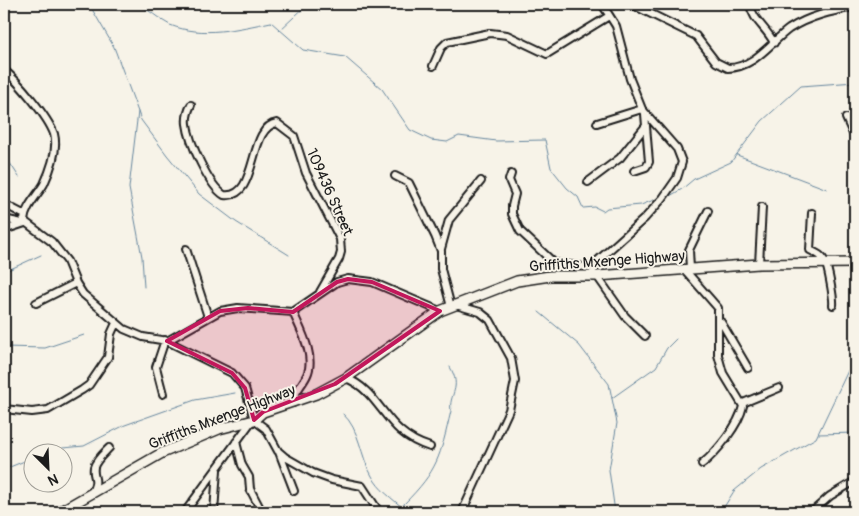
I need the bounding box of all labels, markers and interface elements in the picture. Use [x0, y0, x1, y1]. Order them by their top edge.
street label: 109436 Street [302, 146, 358, 240]
street label: Griffiths Mxenge Highway [529, 247, 686, 276]
street label: Griffiths Mxenge Highway [146, 380, 299, 454]
north arrow [22, 444, 72, 494]
text: N [45, 470, 61, 489]

